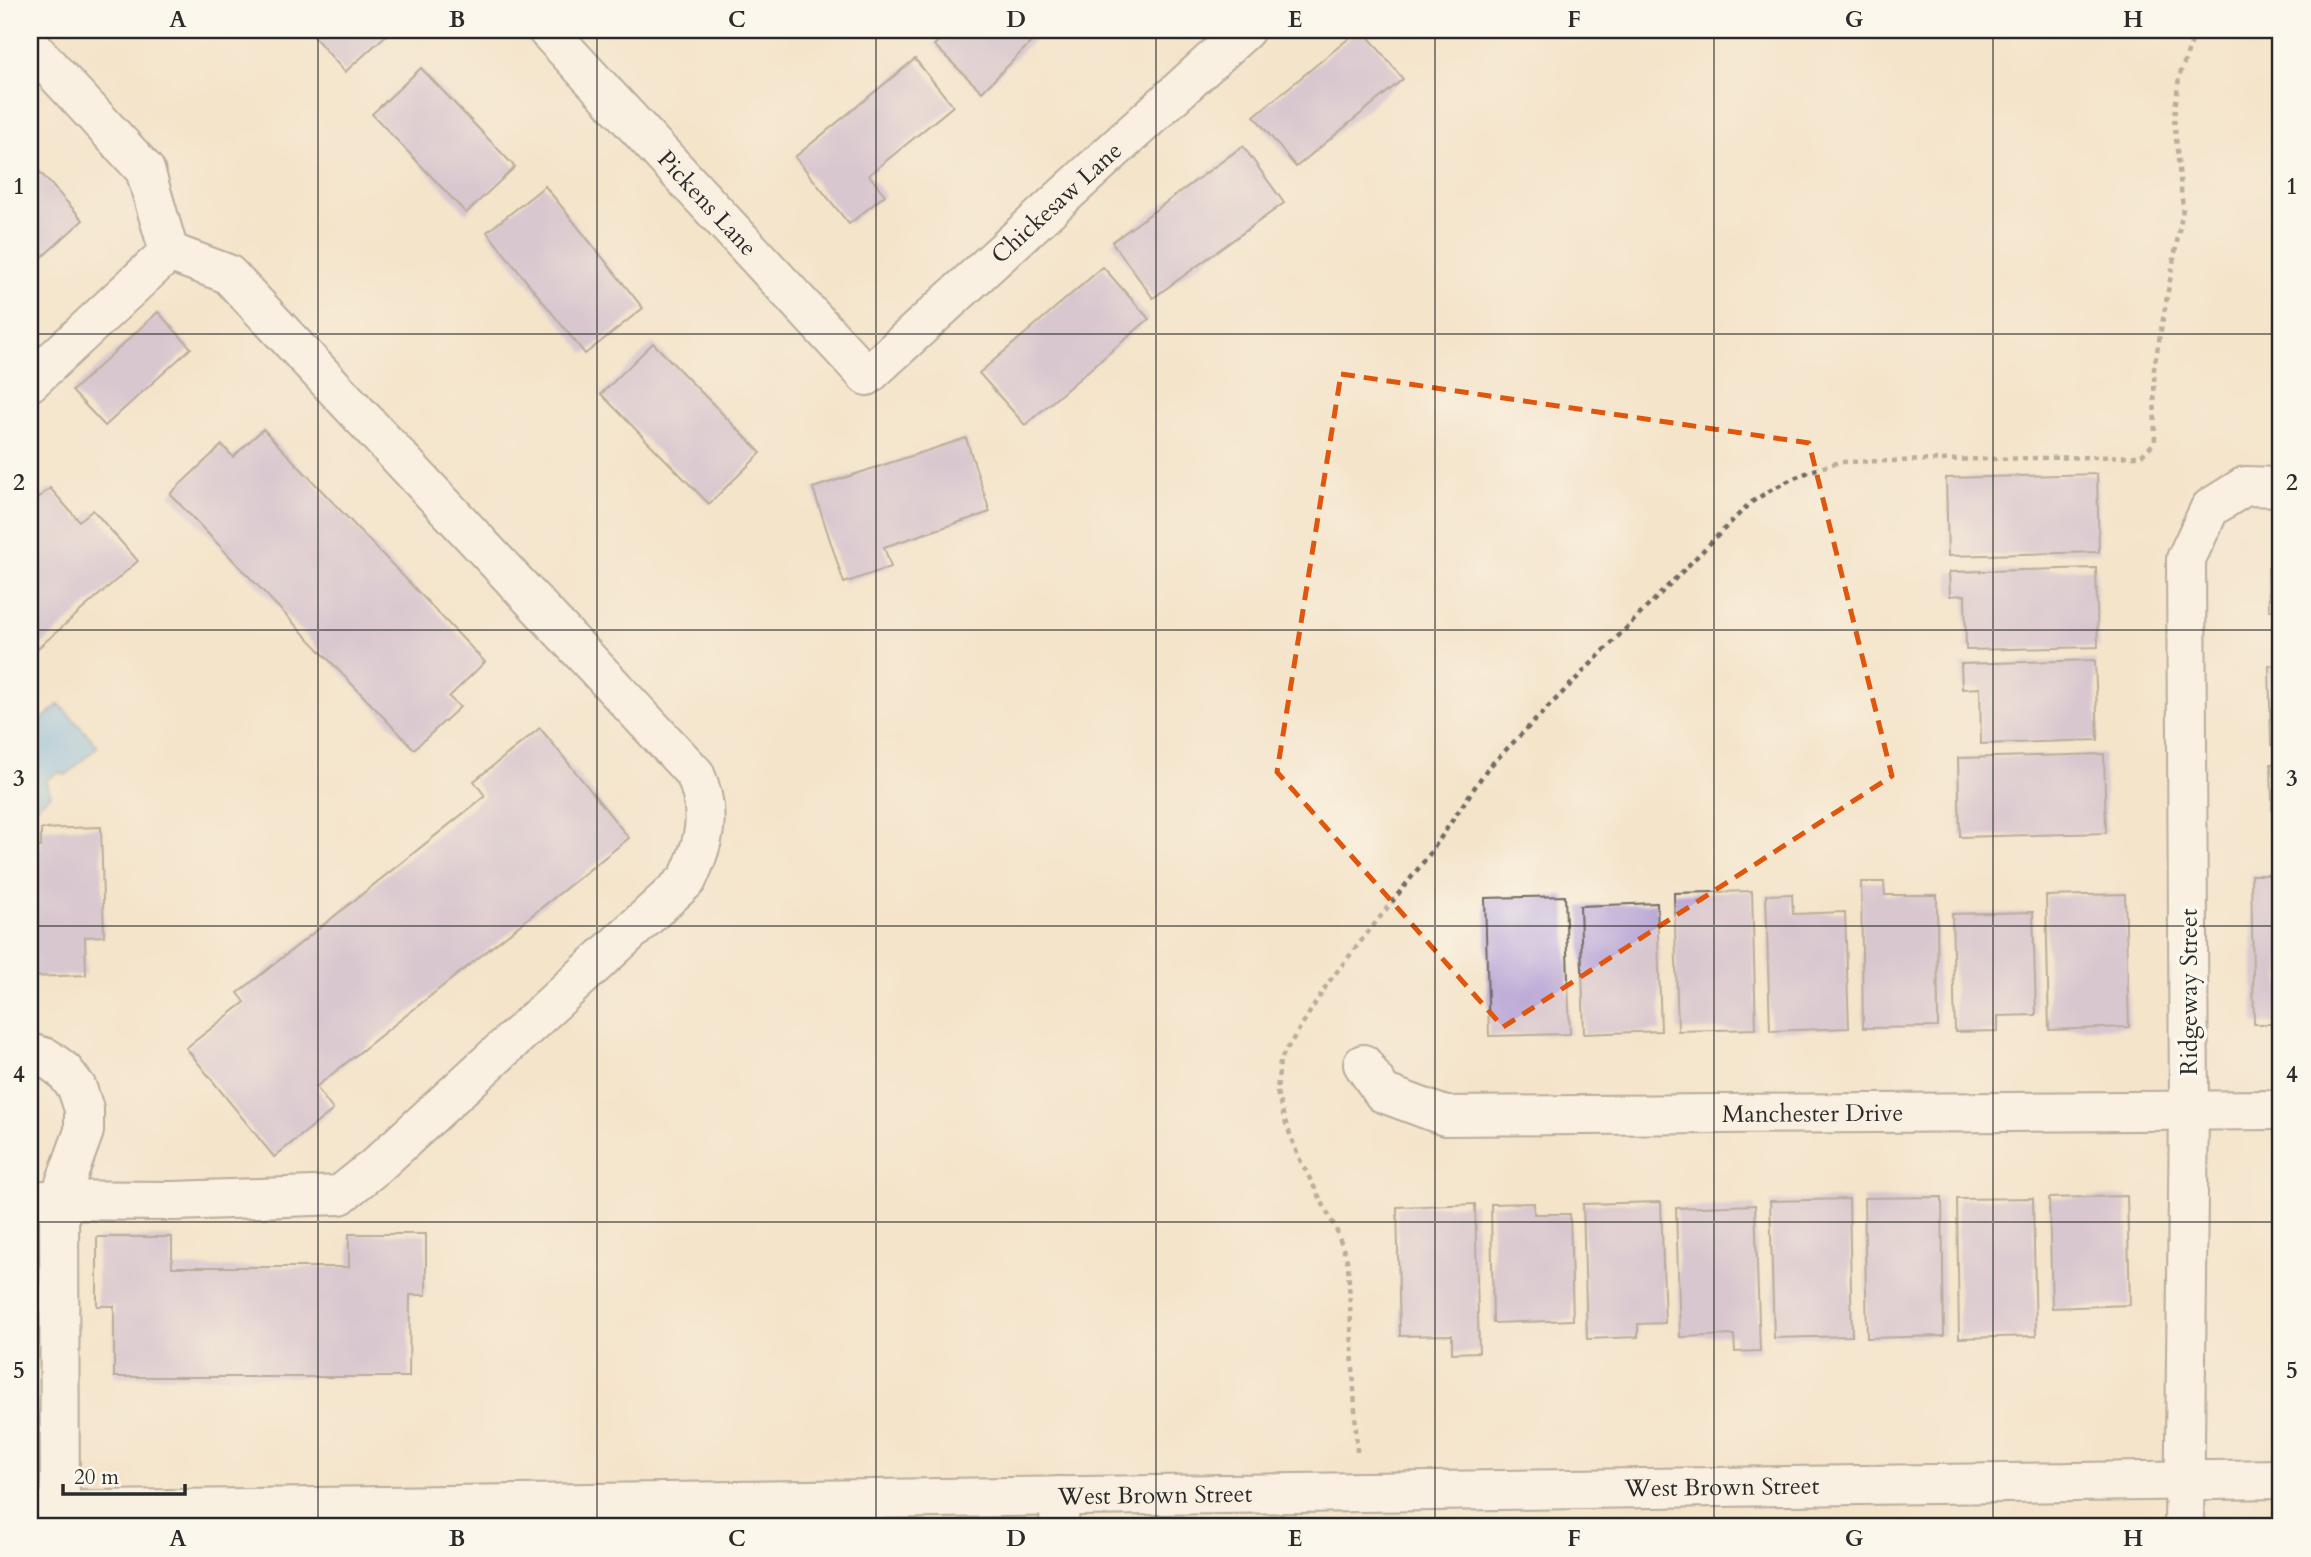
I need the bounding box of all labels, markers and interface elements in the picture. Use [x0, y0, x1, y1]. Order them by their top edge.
text: A [169, 4, 187, 35]
text: B [449, 4, 465, 35]
text: C [728, 4, 746, 35]
text: D [1006, 4, 1026, 35]
text: E [1288, 4, 1302, 35]
text: F [1567, 4, 1581, 35]
text: G [1845, 4, 1864, 35]
text: H [2123, 4, 2143, 35]
street label: Chickesaw Lane [984, 135, 1129, 271]
street label: Pickens Lane [650, 143, 764, 264]
text: 1 [13, 171, 25, 202]
text: 1 [2286, 171, 2298, 202]
text: 2 [13, 467, 25, 498]
text: 2 [2286, 467, 2298, 498]
text: 3 [13, 763, 25, 794]
text: 3 [2286, 763, 2298, 794]
street label: Ridgeway Street [2173, 908, 2206, 1075]
text: 4 [13, 1059, 25, 1090]
text: 4 [2286, 1059, 2298, 1090]
street label: Manchester Drive [1722, 1097, 1903, 1131]
text: 5 [13, 1355, 25, 1386]
text: 5 [2286, 1355, 2298, 1386]
scale bar [63, 1452, 186, 1496]
text: 20 m [74, 1463, 119, 1492]
street label: West Brown Street [1623, 1470, 1820, 1505]
street label: West Brown Street [1056, 1478, 1253, 1513]
text: A [169, 1523, 187, 1554]
text: B [449, 1523, 465, 1554]
text: C [728, 1523, 746, 1554]
text: D [1006, 1523, 1026, 1554]
text: E [1288, 1523, 1302, 1554]
text: F [1567, 1523, 1581, 1554]
text: G [1845, 1523, 1864, 1554]
text: H [2123, 1523, 2143, 1554]

